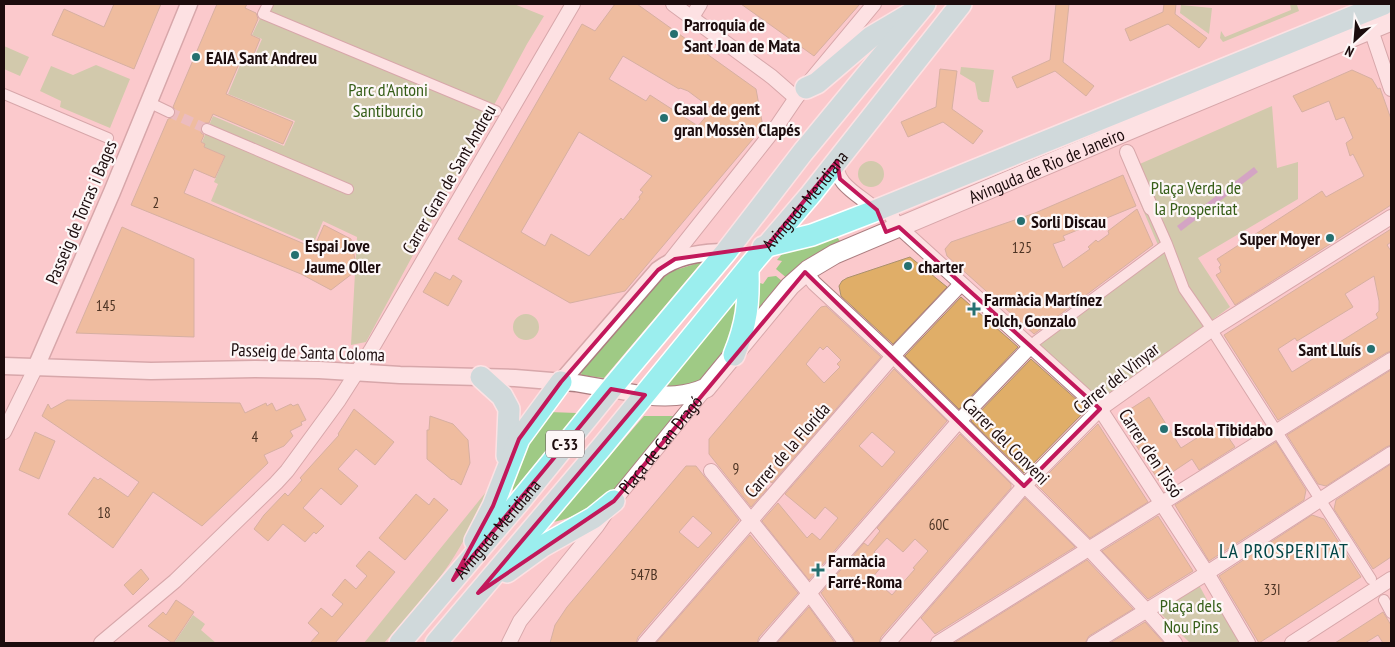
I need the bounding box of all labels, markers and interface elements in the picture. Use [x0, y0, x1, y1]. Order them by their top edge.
place label: Parroquia de Sant Joan de Mata [684, 13, 800, 57]
north arrow [1330, 15, 1380, 65]
marker: Parroquia de Sant Joan de Mata [668, 28, 680, 40]
text: N [1342, 42, 1357, 61]
place label: EAIA Sant Andreu [206, 46, 317, 69]
marker: EAIA Sant Andreu [190, 51, 202, 63]
park label: Parc d'Antoni Santiburcio [348, 78, 428, 122]
place label: Casal de gent gran Mossèn Clapés [674, 97, 800, 141]
street label: Carrer Gran de Sant Andreu [397, 100, 501, 258]
marker: Casal de gent gran Mossèn Clapés [658, 112, 670, 124]
street label: Avinguda de Rio de Janeiro [965, 122, 1128, 208]
street label: Passeig de Torras i Bages [40, 137, 122, 287]
street label: Avinguda Meridiana [756, 146, 853, 255]
park label: Plaça Verda de la Prosperitat [1151, 176, 1241, 220]
house number: 2 [153, 193, 159, 212]
place label: Sorli Discau [1031, 210, 1106, 233]
marker: Sorli Discau [1015, 215, 1027, 227]
place label: Super Moyer [1240, 227, 1321, 250]
marker: Super Moyer [1324, 232, 1336, 244]
place label: Espai Jove Jaume Oller [304, 234, 381, 278]
house number: 125 [1012, 238, 1032, 257]
marker: Espai Jove Jaume Oller [289, 249, 301, 261]
place label: charter [918, 255, 964, 278]
marker: charter [902, 260, 914, 272]
place label: Farmàcia Martínez Folch, Gonzalo [984, 288, 1102, 332]
house number: 145 [96, 296, 116, 315]
marker: Farmàcia Martínez Folch, Gonzalo [968, 303, 980, 315]
street label: Carrer del Vinyar [1068, 337, 1164, 419]
street label: Passeig de Santa Coloma [231, 338, 385, 366]
place label: Sant Lluís [1298, 338, 1361, 361]
marker: Sant Lluís [1365, 343, 1377, 355]
street label: Plaça de Can Dragó [613, 390, 707, 498]
street label: Carrer del Conveni [958, 393, 1054, 489]
street label: Carrer de la Florida [739, 398, 835, 502]
street label: Carrer d'en Tissó [1114, 404, 1188, 502]
place label: Escola Tibidabo [1174, 418, 1273, 441]
marker: Escola Tibidabo [1158, 423, 1170, 435]
house number: 4 [252, 427, 259, 446]
road number: C-33 [546, 430, 584, 458]
house number: 9 [733, 459, 739, 478]
street label: Avinguda Meridiana [448, 474, 545, 583]
house number: 18 [97, 503, 111, 522]
house number: 60C [929, 515, 949, 534]
district label: LA PROSPERITAT [1219, 538, 1349, 564]
place label: Farmàcia Farré-Roma [828, 549, 902, 593]
marker: Farmàcia Farré-Roma [812, 564, 824, 576]
house number: 547B [630, 565, 658, 584]
house number: 33I [1264, 580, 1281, 599]
park label: Plaça dels Nou Pins [1160, 594, 1222, 638]

